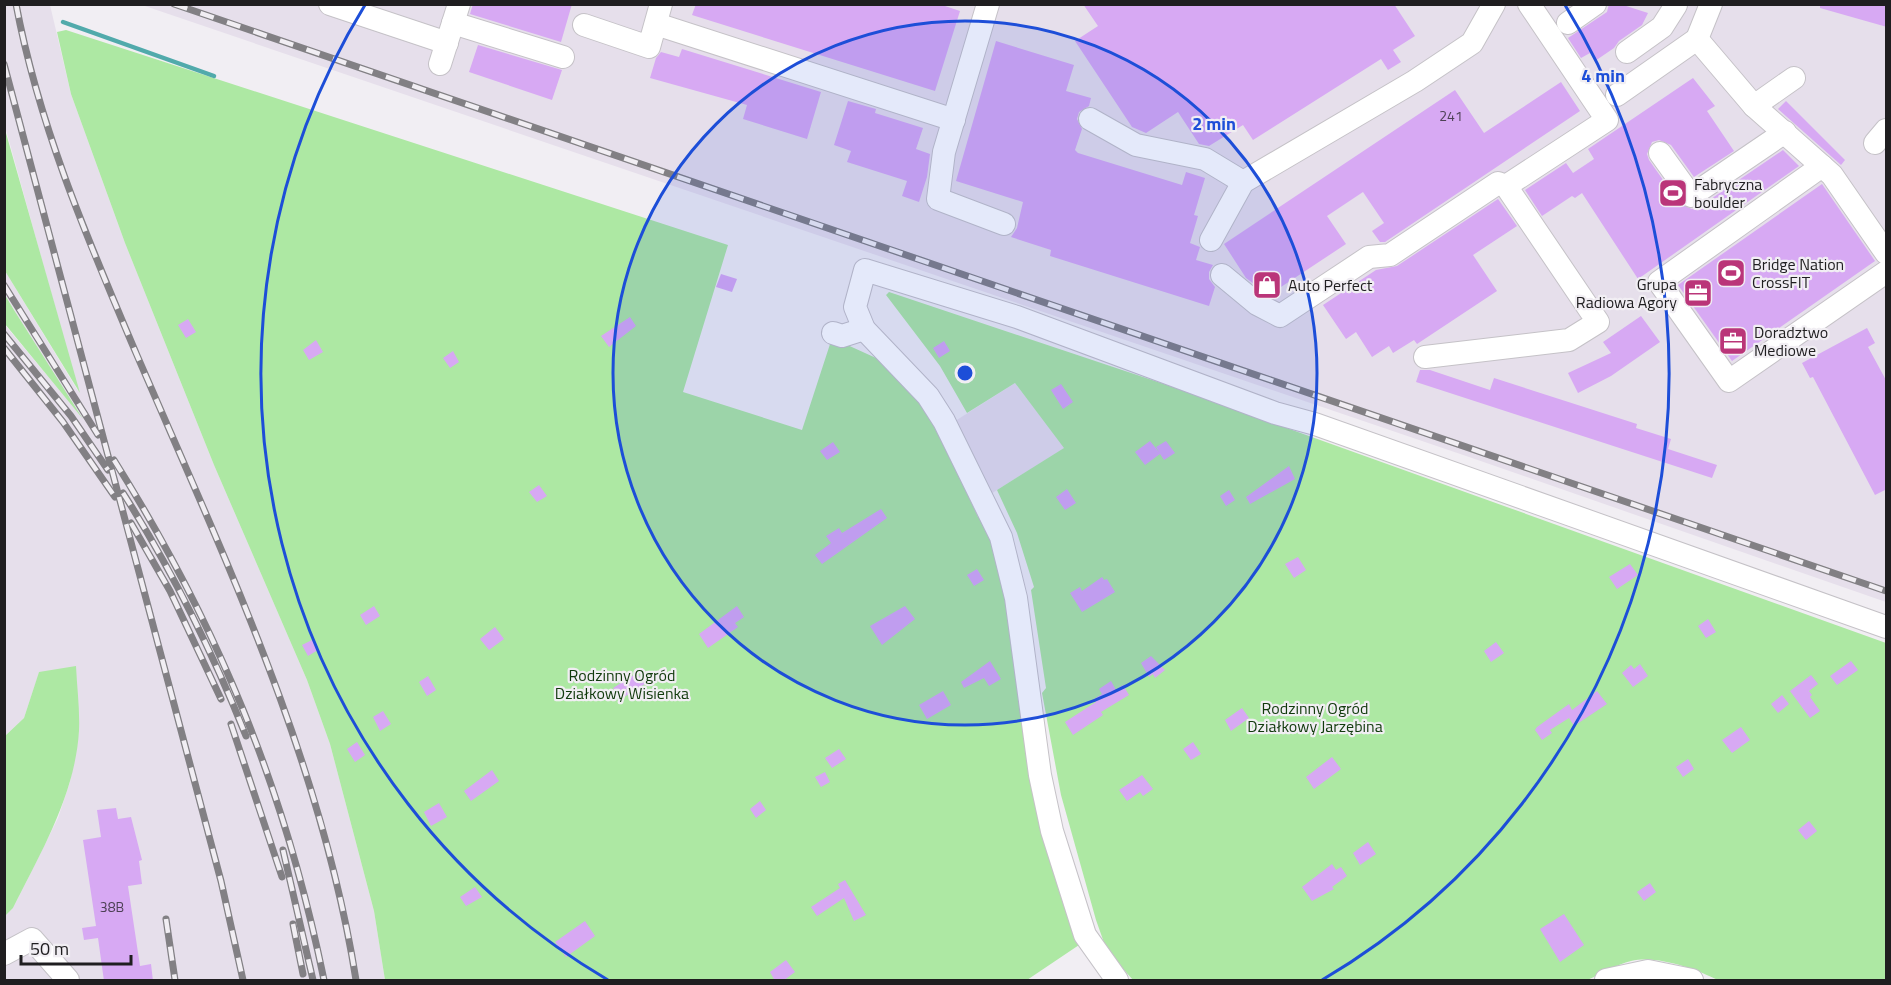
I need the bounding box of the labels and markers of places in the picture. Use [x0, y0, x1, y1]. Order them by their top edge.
place label: Fabryczna boulder [1694, 172, 1762, 214]
sports icon: Fabryczna boulder [1657, 177, 1689, 209]
place label: Bridge Nation CrossFIT [1752, 252, 1844, 294]
sports icon: Bridge Nation CrossFIT [1715, 257, 1747, 289]
shop icon: Auto Perfect [1251, 269, 1283, 301]
place label: Grupa Radiowa Agory [1576, 272, 1677, 314]
place label: Auto Perfect [1288, 273, 1373, 297]
office icon: Grupa Radiowa Agory [1682, 277, 1714, 309]
place label: Doradztwo Mediowe [1754, 320, 1828, 362]
office icon: Doradztwo Mediowe [1717, 325, 1749, 357]
centre of rings [955, 363, 975, 383]

